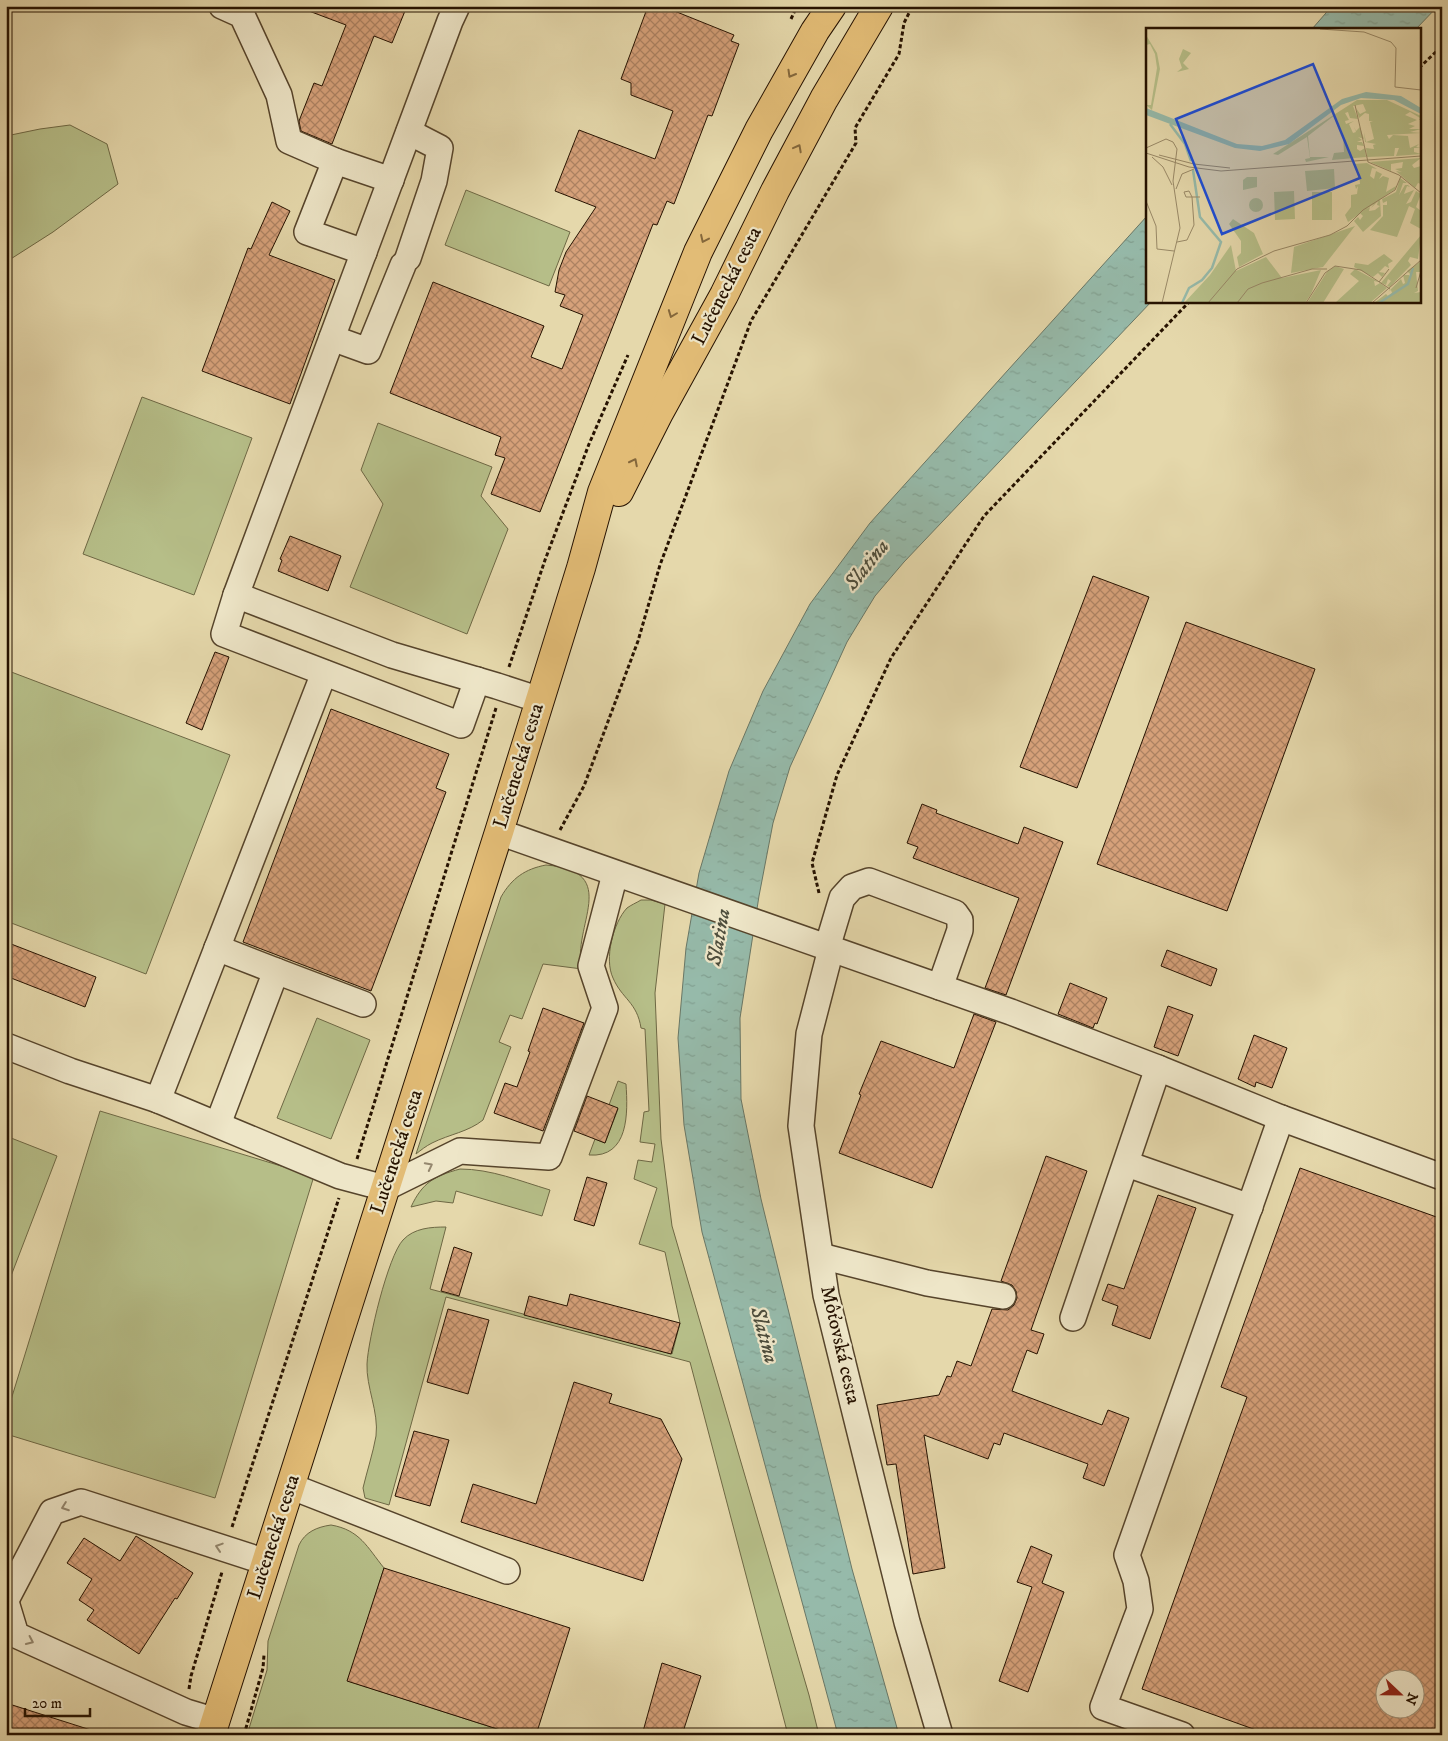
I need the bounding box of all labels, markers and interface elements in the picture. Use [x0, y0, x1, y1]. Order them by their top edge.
inset map [1146, 28, 1420, 302]
one-way arrow [787, 68, 797, 77]
one-way arrow [792, 144, 802, 153]
street label: Lučenecká cesta [686, 222, 768, 349]
one-way arrow [700, 234, 710, 243]
one-way arrow [668, 309, 678, 318]
one-way arrow [628, 458, 638, 467]
water label: Slatina [838, 534, 895, 596]
street label: Lučenecká cesta [488, 700, 550, 832]
water label: Slatina [701, 906, 737, 969]
street label: Lučenecká cesta [365, 1086, 429, 1217]
one-way arrow [424, 1162, 433, 1173]
street label: Môťovská cesta [814, 1283, 866, 1407]
water label: Slatina [744, 1303, 784, 1366]
street label: Lučenecká cesta [242, 1471, 306, 1602]
one-way arrow [61, 1501, 70, 1511]
one-way arrow [216, 1542, 224, 1552]
one-way arrow [25, 1634, 34, 1645]
north arrow [1376, 1668, 1426, 1718]
scale bar [25, 1686, 90, 1718]
text: N [1400, 1690, 1422, 1708]
text: 20 m [32, 1694, 62, 1713]

